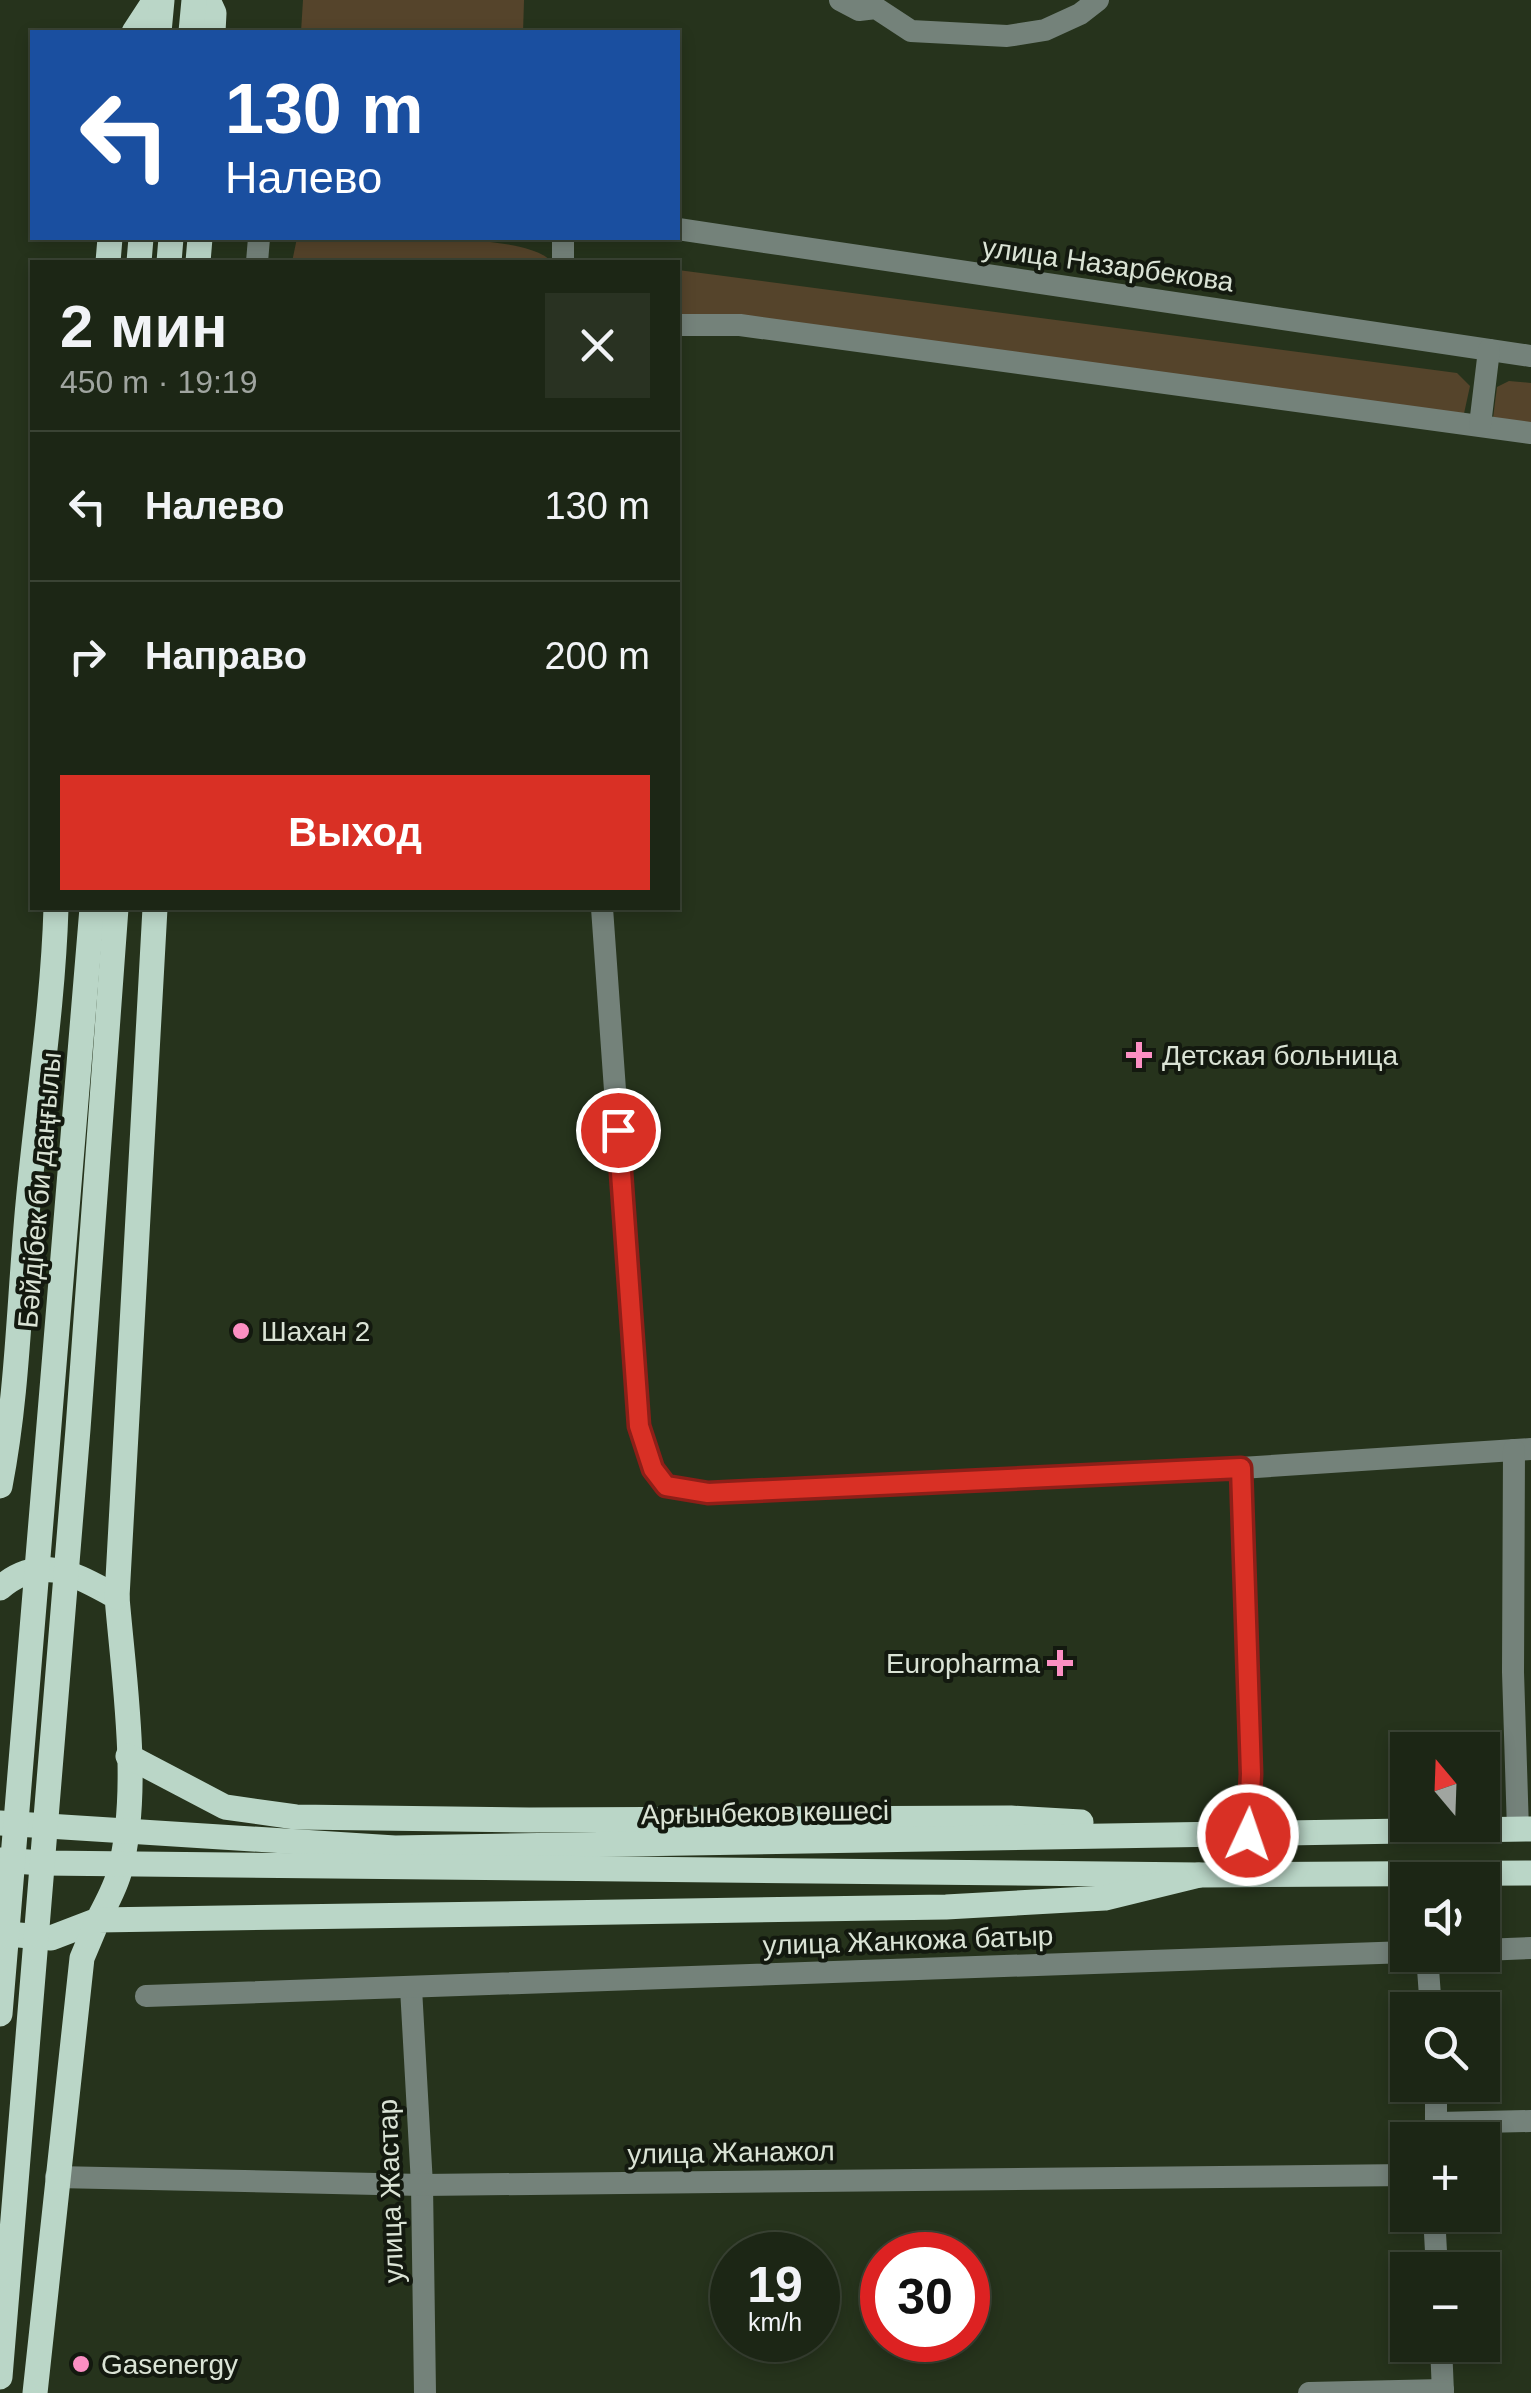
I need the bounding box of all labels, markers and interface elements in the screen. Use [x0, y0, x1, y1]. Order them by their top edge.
icon: left [60, 70, 190, 200]
text: 130 m [225, 70, 423, 148]
text: Налево [225, 152, 382, 203]
street label: улица Назарбекова [980, 231, 1236, 298]
text: 2 мин [60, 293, 228, 360]
button: close [545, 293, 650, 398]
text: 450 m · 19:19 [60, 364, 257, 400]
icon: left [60, 479, 115, 534]
text: Налево [145, 485, 284, 527]
text: 130 m [544, 485, 650, 527]
icon: right [60, 629, 115, 684]
text: Направо [145, 635, 307, 677]
text: 200 m [544, 635, 650, 677]
button: Выход [60, 775, 650, 890]
place label: Детская больница [1162, 1040, 1399, 1071]
marker: Детская больница [1126, 1042, 1152, 1068]
street label: Бәйдібек би даңғылы [12, 1051, 67, 1329]
pin [576, 1088, 661, 1173]
icon: arrive [591, 1103, 646, 1158]
place label: Шахан 2 [261, 1316, 370, 1347]
marker: Шахан 2 [230, 1320, 252, 1342]
place label: Europharma [886, 1648, 1040, 1679]
marker: Europharma [1049, 1652, 1071, 1674]
north arrow [1390, 1732, 1500, 1842]
map controls [1390, 1732, 1500, 2362]
position arrow [1196, 1783, 1300, 1887]
street label: Арғынбеков көшесі [641, 1795, 889, 1830]
button: sound [1390, 1862, 1500, 1972]
street label: улица Жанкожа батыр [762, 1920, 1054, 1961]
button: search [1390, 1992, 1500, 2102]
street label: улица Жастар [372, 2098, 409, 2284]
button: + [1390, 2122, 1500, 2232]
street label: улица Жанажол [627, 2135, 835, 2170]
speed limit sign: 30 [860, 2232, 990, 2362]
button: − [1390, 2252, 1500, 2362]
text: 19 [747, 2257, 803, 2313]
text: km/h [748, 2308, 802, 2336]
place label: Gasenergy [101, 2349, 238, 2380]
marker: Gasenergy [70, 2353, 92, 2375]

